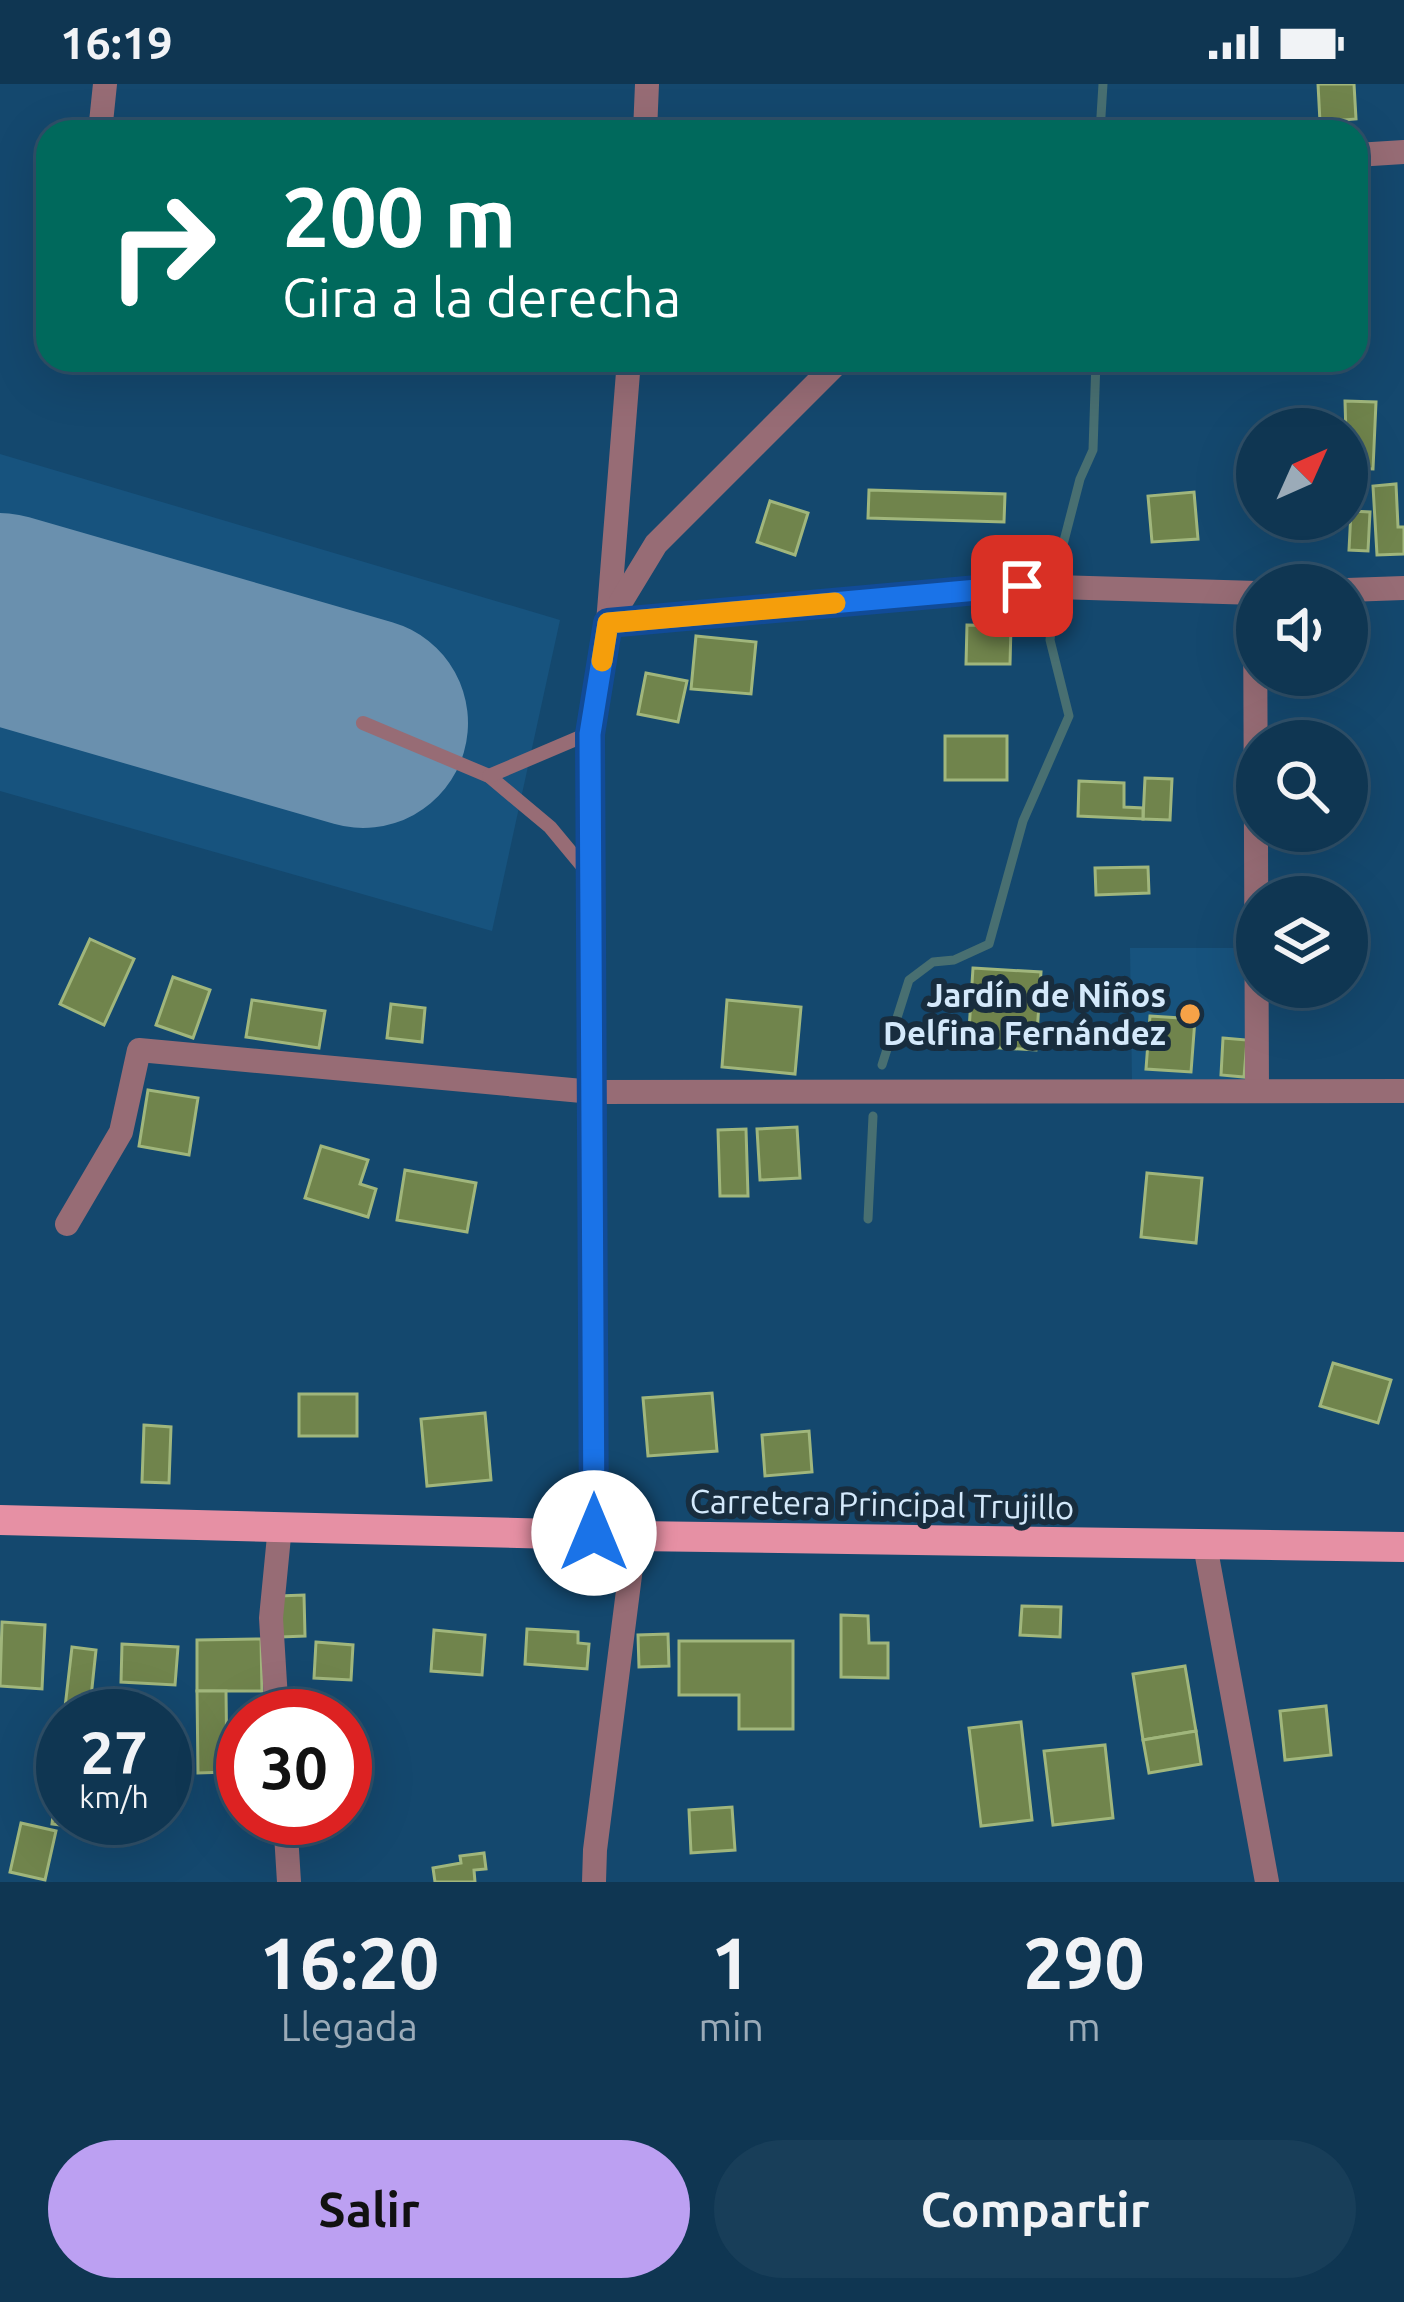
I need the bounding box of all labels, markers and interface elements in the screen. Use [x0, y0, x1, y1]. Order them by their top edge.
text: 16:19 [60, 17, 173, 68]
icon: right [84, 168, 240, 324]
text: 200 m [282, 169, 516, 263]
text: Gira a la derecha [282, 267, 681, 327]
north arrow [1236, 408, 1368, 540]
map controls [1236, 408, 1368, 1008]
pin [971, 535, 1073, 637]
icon: arrive [989, 553, 1055, 619]
button: sound [1236, 564, 1368, 696]
button: search [1236, 720, 1368, 852]
button: layers [1236, 876, 1368, 1008]
place label: Jardín de Niños Delfina Fernández [883, 976, 1166, 1051]
marker: Jardín de Niños Delfina Fernández [1177, 1001, 1203, 1027]
position arrow [531, 1470, 657, 1596]
street label: Carretera Principal Trujillo [689, 1482, 1075, 1525]
speed limit sign: 30 [216, 1689, 372, 1845]
text: 27 [80, 1718, 148, 1785]
text: km/h [79, 1780, 149, 1814]
text: 16:20 [259, 1922, 439, 2003]
text: 1 [711, 1922, 751, 2003]
text: 290 [1023, 1922, 1145, 2003]
text: Llegada [281, 2005, 418, 2048]
text: min [698, 2005, 764, 2048]
text: m [1067, 2005, 1101, 2048]
button: Salir [48, 2140, 690, 2278]
button: Compartir [714, 2140, 1356, 2278]

